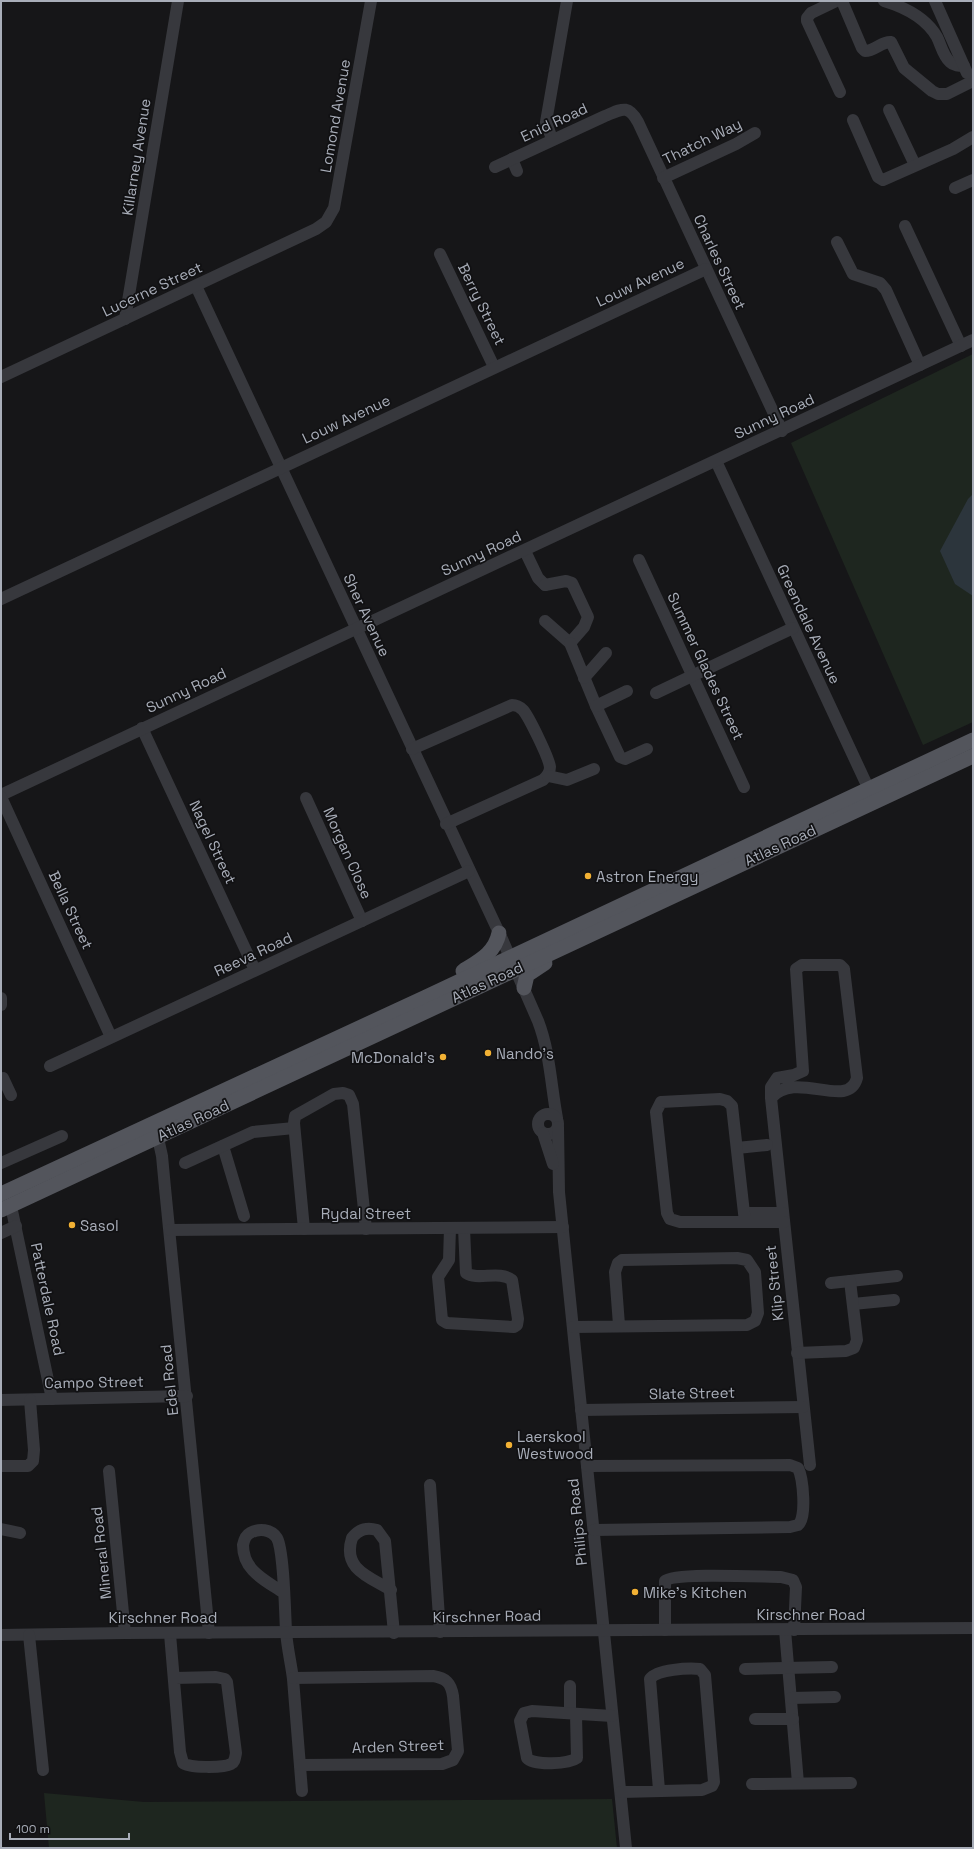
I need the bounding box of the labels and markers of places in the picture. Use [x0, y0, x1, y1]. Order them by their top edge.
place label: Astron Energy [596, 867, 699, 886]
marker: Astron Energy [583, 871, 593, 881]
place label: Nando's [496, 1044, 554, 1063]
place label: McDonald's [351, 1048, 435, 1067]
marker: Nando's [483, 1048, 493, 1058]
marker: McDonald's [438, 1052, 448, 1062]
place label: Sasol [80, 1216, 119, 1235]
marker: Sasol [67, 1220, 77, 1230]
place label: Laerskool Westwood [517, 1427, 594, 1463]
marker: Laerskool Westwood [504, 1440, 514, 1450]
place label: Mike's Kitchen [643, 1583, 747, 1602]
marker: Mike's Kitchen [630, 1587, 640, 1597]

